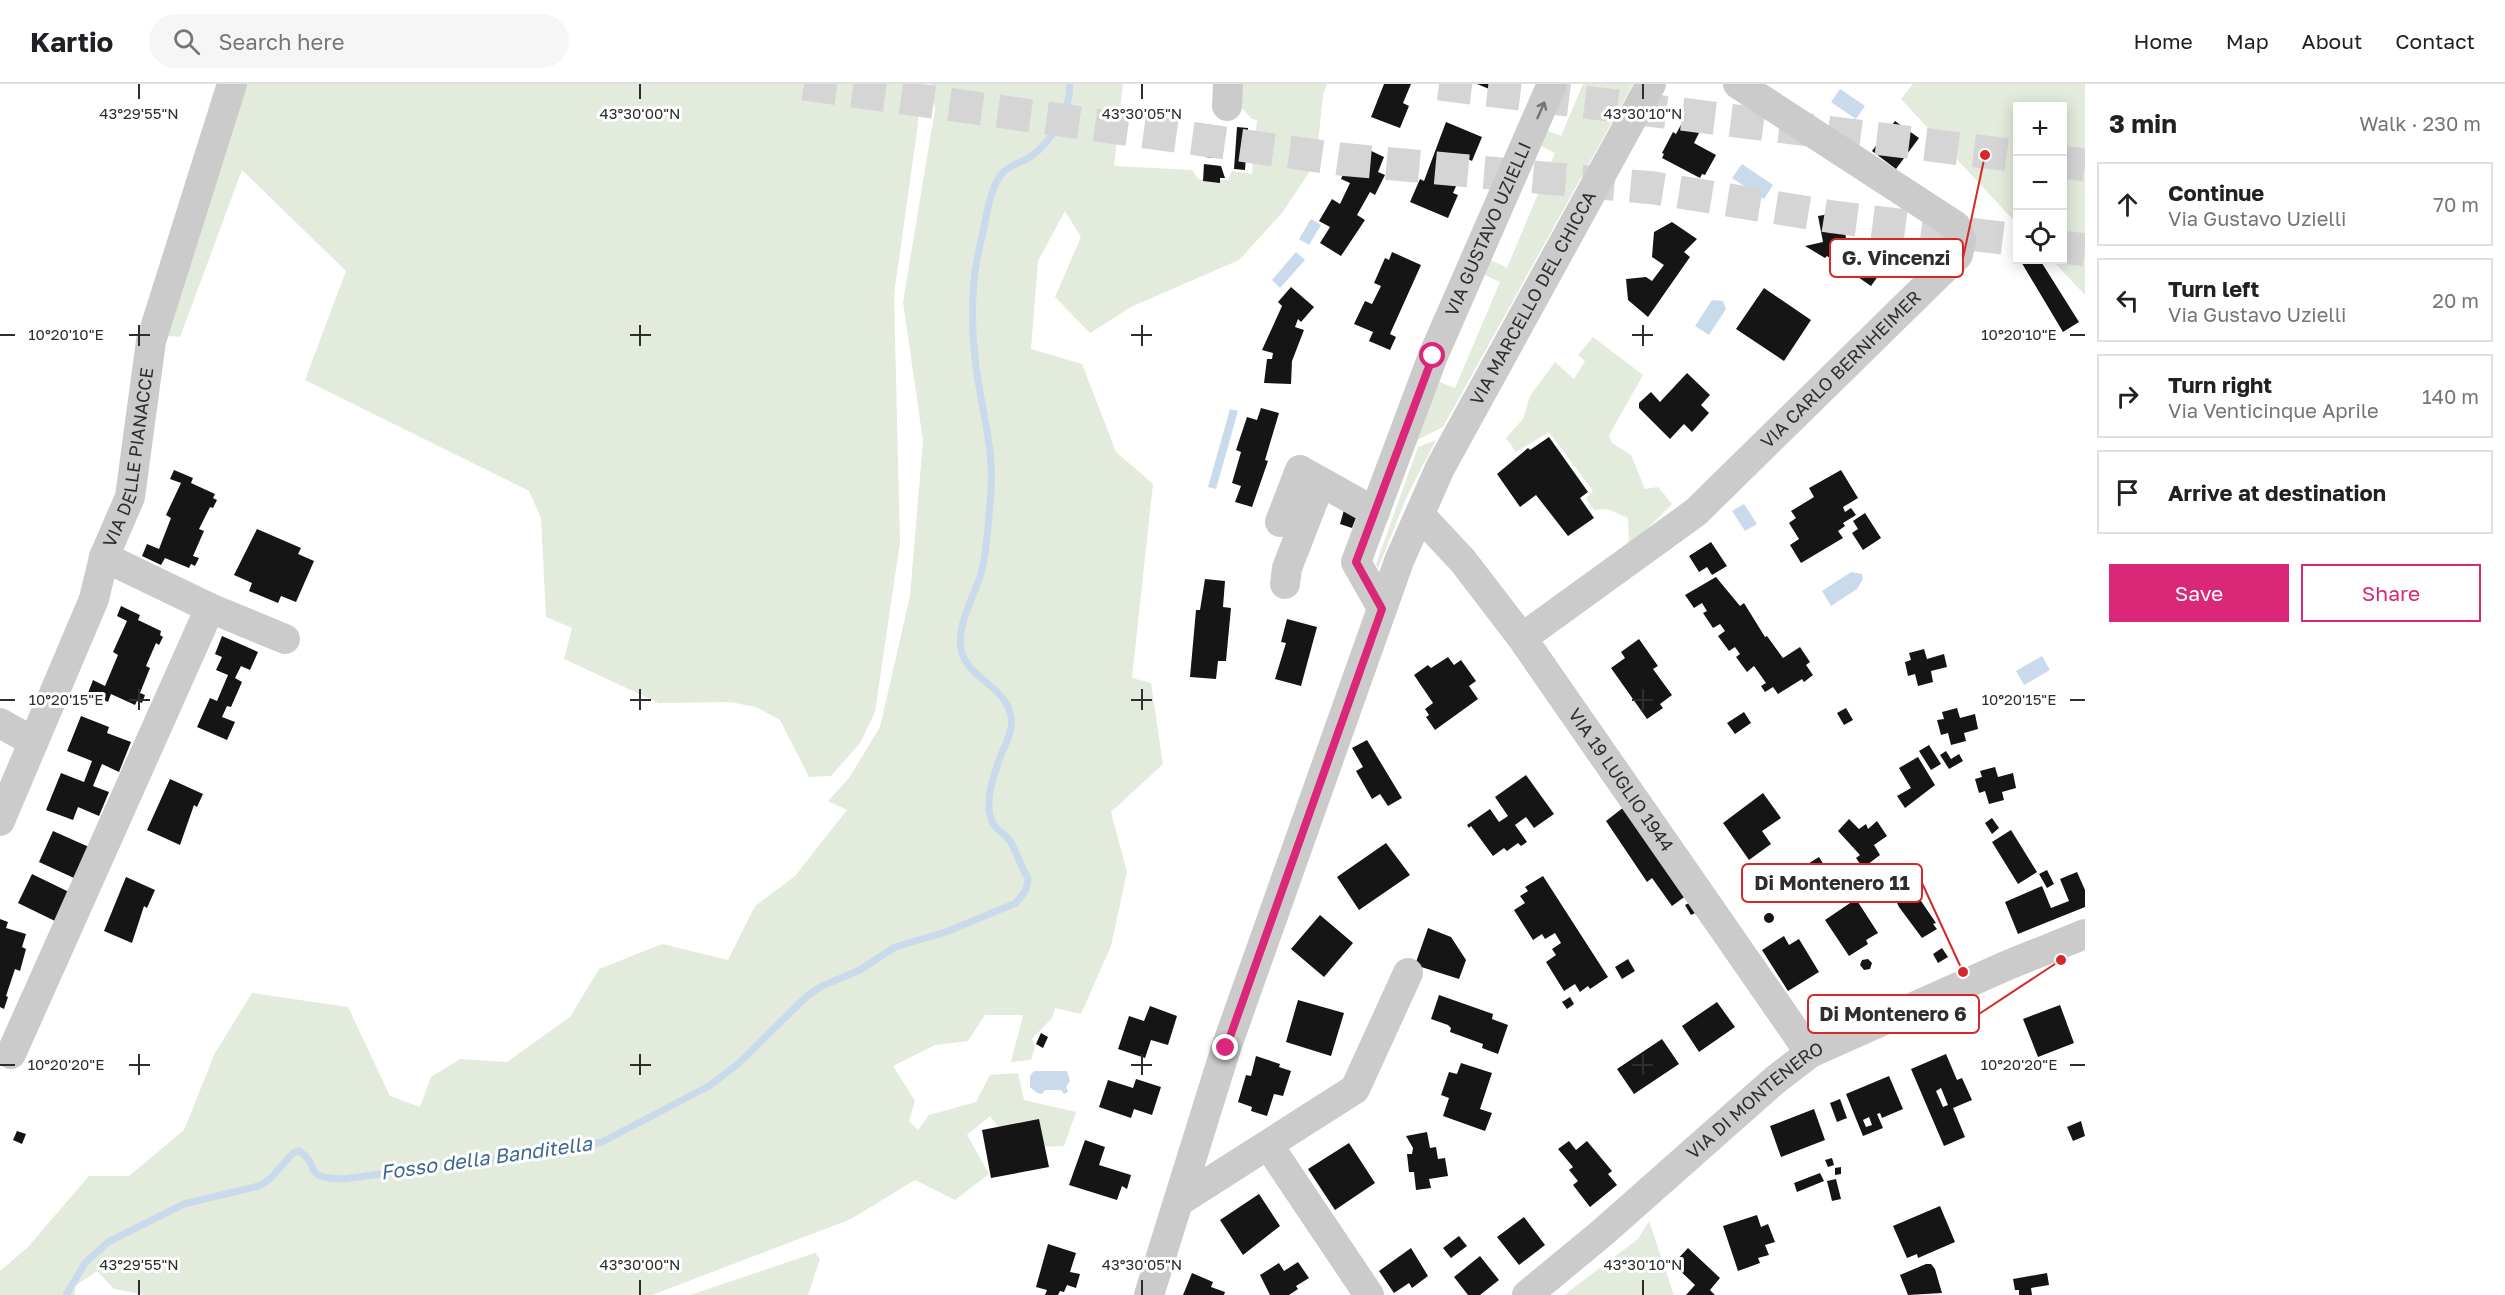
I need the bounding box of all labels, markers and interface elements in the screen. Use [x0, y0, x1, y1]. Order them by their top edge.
search box [149, 14, 569, 68]
text: Kartio [30, 25, 113, 58]
icon: search [170, 25, 203, 58]
text: Search here [218, 28, 344, 55]
text: Home [2133, 28, 2193, 54]
text: Map [2226, 28, 2269, 54]
text: About [2302, 28, 2362, 54]
text: Contact [2395, 28, 2475, 54]
one-way arrow [1535, 101, 1547, 119]
map controls [2013, 102, 2067, 264]
button: + [2013, 102, 2067, 156]
text: 43°29'55"N [99, 104, 179, 122]
text: 43°30'00"N [599, 104, 681, 122]
text: 43°30'05"N [1102, 104, 1182, 122]
text: 43°30'10"N [1604, 104, 1682, 122]
text: 3 min [2109, 108, 2177, 139]
text: Walk · 230 m [2359, 111, 2481, 135]
street label: VIA GUSTAVO UZIELLI [1440, 138, 1535, 319]
button: − [2013, 156, 2067, 210]
text: Continue [2168, 179, 2264, 206]
street label: VIA MARCELLO DEL CHICCA [1465, 187, 1600, 409]
icon: ahead [2111, 188, 2144, 221]
text: 70 m [2433, 192, 2479, 216]
text: Via Gustavo Uzielli [2168, 206, 2346, 230]
button: locate [2013, 210, 2067, 264]
callout: G. Vincenzi [1830, 239, 1963, 277]
text: G. Vincenzi [1842, 245, 1950, 269]
text: Turn left [2168, 275, 2259, 302]
icon: left [2111, 284, 2144, 317]
street label: VIA CARLO BERNHEIMER [1756, 286, 1925, 452]
text: 20 m [2432, 288, 2479, 312]
text: Via Gustavo Uzielli [2168, 302, 2346, 326]
text: 10°20'10"E [28, 325, 104, 343]
text: 10°20'10"E [1981, 325, 2057, 343]
route start [1419, 342, 1445, 368]
street label: VIA DELLE PIANACCE [98, 366, 157, 550]
text: Turn right [2168, 371, 2272, 398]
icon: right [2111, 380, 2144, 413]
text: 140 m [2422, 384, 2479, 408]
text: Via Venticinque Aprile [2168, 398, 2379, 422]
icon: arrive [2111, 476, 2144, 509]
text: Arrive at destination [2168, 479, 2386, 506]
button: Save [2109, 564, 2289, 622]
button: Share [2301, 564, 2481, 622]
text: 10°20'15"E [29, 690, 103, 708]
text: 10°20'15"E [1982, 690, 2056, 708]
street label: VIA 19 LUGLIO 1944 [1564, 704, 1679, 855]
callout: Di Montenero 11 [1742, 864, 1922, 902]
text: Di Montenero 11 [1754, 870, 1910, 894]
callout: Di Montenero 6 [1808, 995, 1979, 1033]
text: Di Montenero 6 [1819, 1001, 1967, 1025]
route end [1212, 1034, 1238, 1060]
street label: VIA DI MONTENERO [1681, 1037, 1826, 1163]
text: 10°20'20"E [28, 1055, 104, 1073]
text: 10°20'20"E [1981, 1055, 2057, 1073]
water label: Fosso della Banditella [379, 1130, 594, 1184]
text: 43°29'55"N [99, 1255, 179, 1273]
text: 43°30'00"N [599, 1255, 681, 1273]
text: 43°30'05"N [1102, 1255, 1182, 1273]
text: 43°30'10"N [1604, 1255, 1682, 1273]

